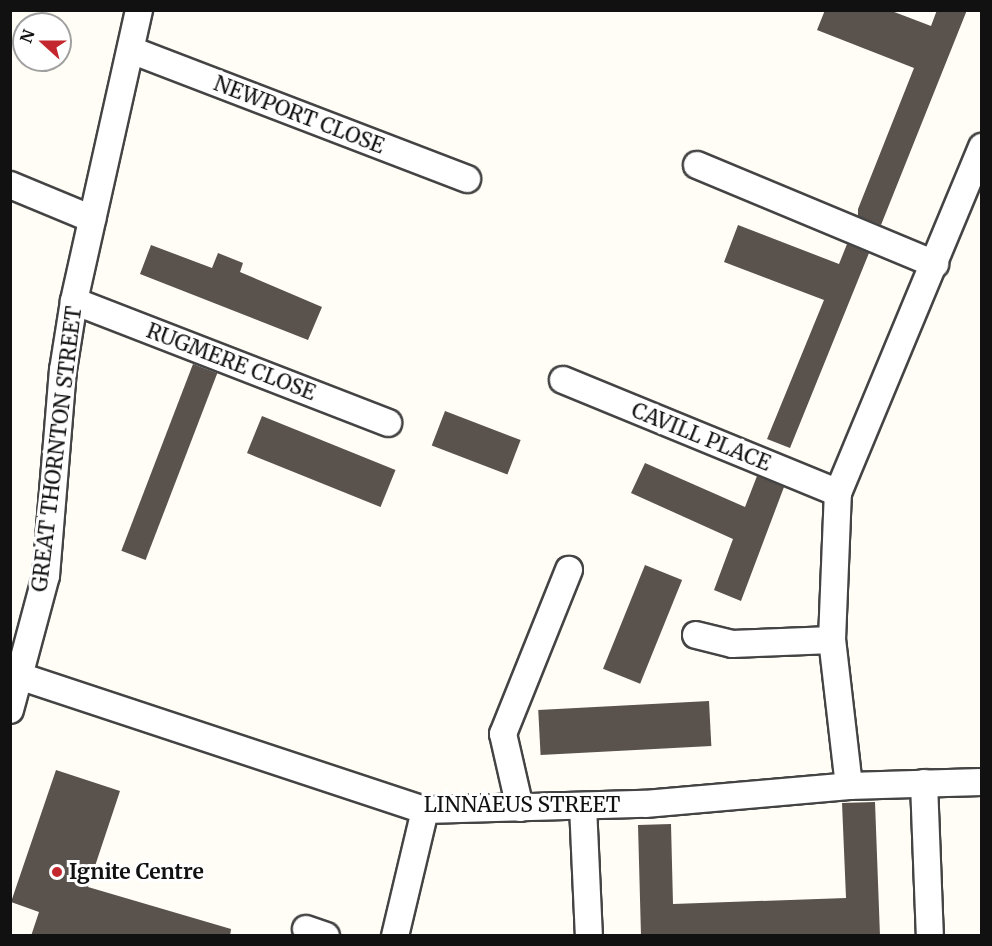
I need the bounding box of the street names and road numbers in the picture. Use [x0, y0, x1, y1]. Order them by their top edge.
street label: NEWPORT CLOSE [210, 71, 388, 159]
street label: GREAT THORNTON STREET [27, 305, 87, 593]
street label: RUGMERE CLOSE [143, 318, 319, 406]
street label: CAVILL PLACE [628, 398, 774, 476]
street label: LINNAEUS STREET [424, 792, 620, 818]

